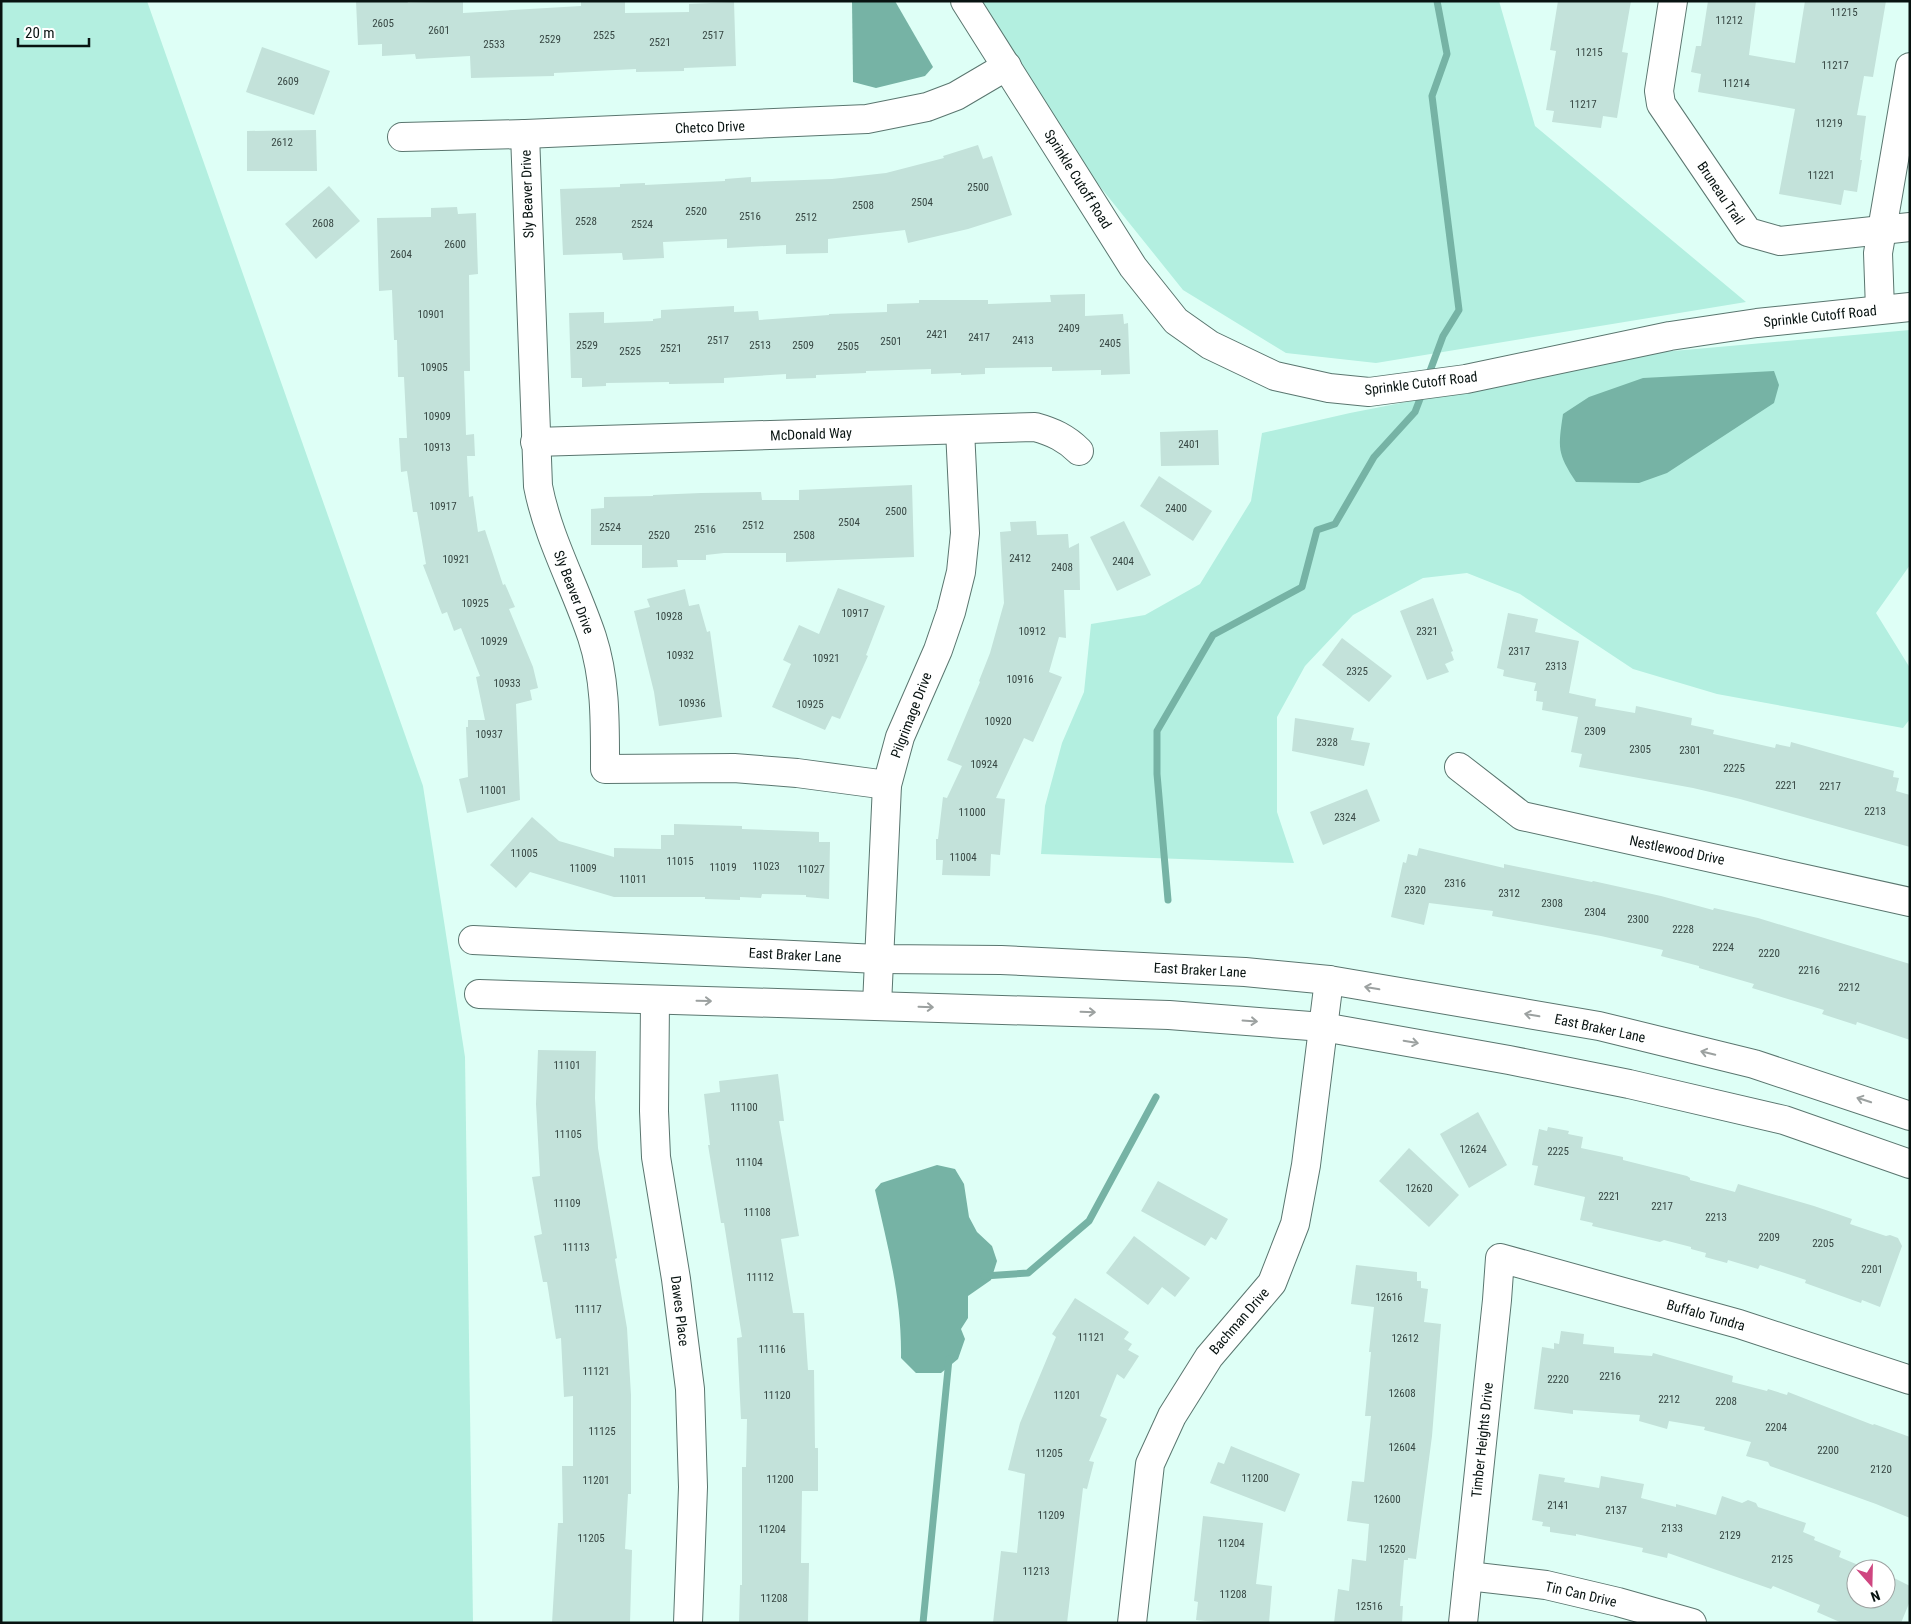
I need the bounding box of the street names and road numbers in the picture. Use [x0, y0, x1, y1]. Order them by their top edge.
street label: Chetco Drive [675, 118, 746, 136]
street label: Sprinkle Cutoff Road [1041, 127, 1115, 231]
street label: Sly Beaver Drive [517, 149, 537, 238]
street label: Bruneau Trail [1694, 159, 1748, 227]
street label: Sprinkle Cutoff Road [1763, 302, 1877, 330]
street label: Sprinkle Cutoff Road [1364, 368, 1478, 398]
street label: McDonald Way [770, 425, 852, 443]
street label: Sly Beaver Drive [551, 548, 597, 636]
street label: Pilgrimage Drive [887, 670, 935, 760]
street label: Nestlewood Drive [1628, 832, 1726, 868]
street label: East Braker Lane [748, 945, 842, 965]
street label: East Braker Lane [1153, 960, 1247, 980]
street label: East Braker Lane [1553, 1011, 1647, 1046]
street label: Dawes Place [668, 1275, 692, 1347]
street label: Bachman Drive [1206, 1284, 1272, 1357]
street label: Buffalo Tundra [1665, 1296, 1747, 1334]
street label: Timber Heights Drive [1468, 1381, 1496, 1498]
street label: Tin Can Drive [1544, 1578, 1619, 1610]

